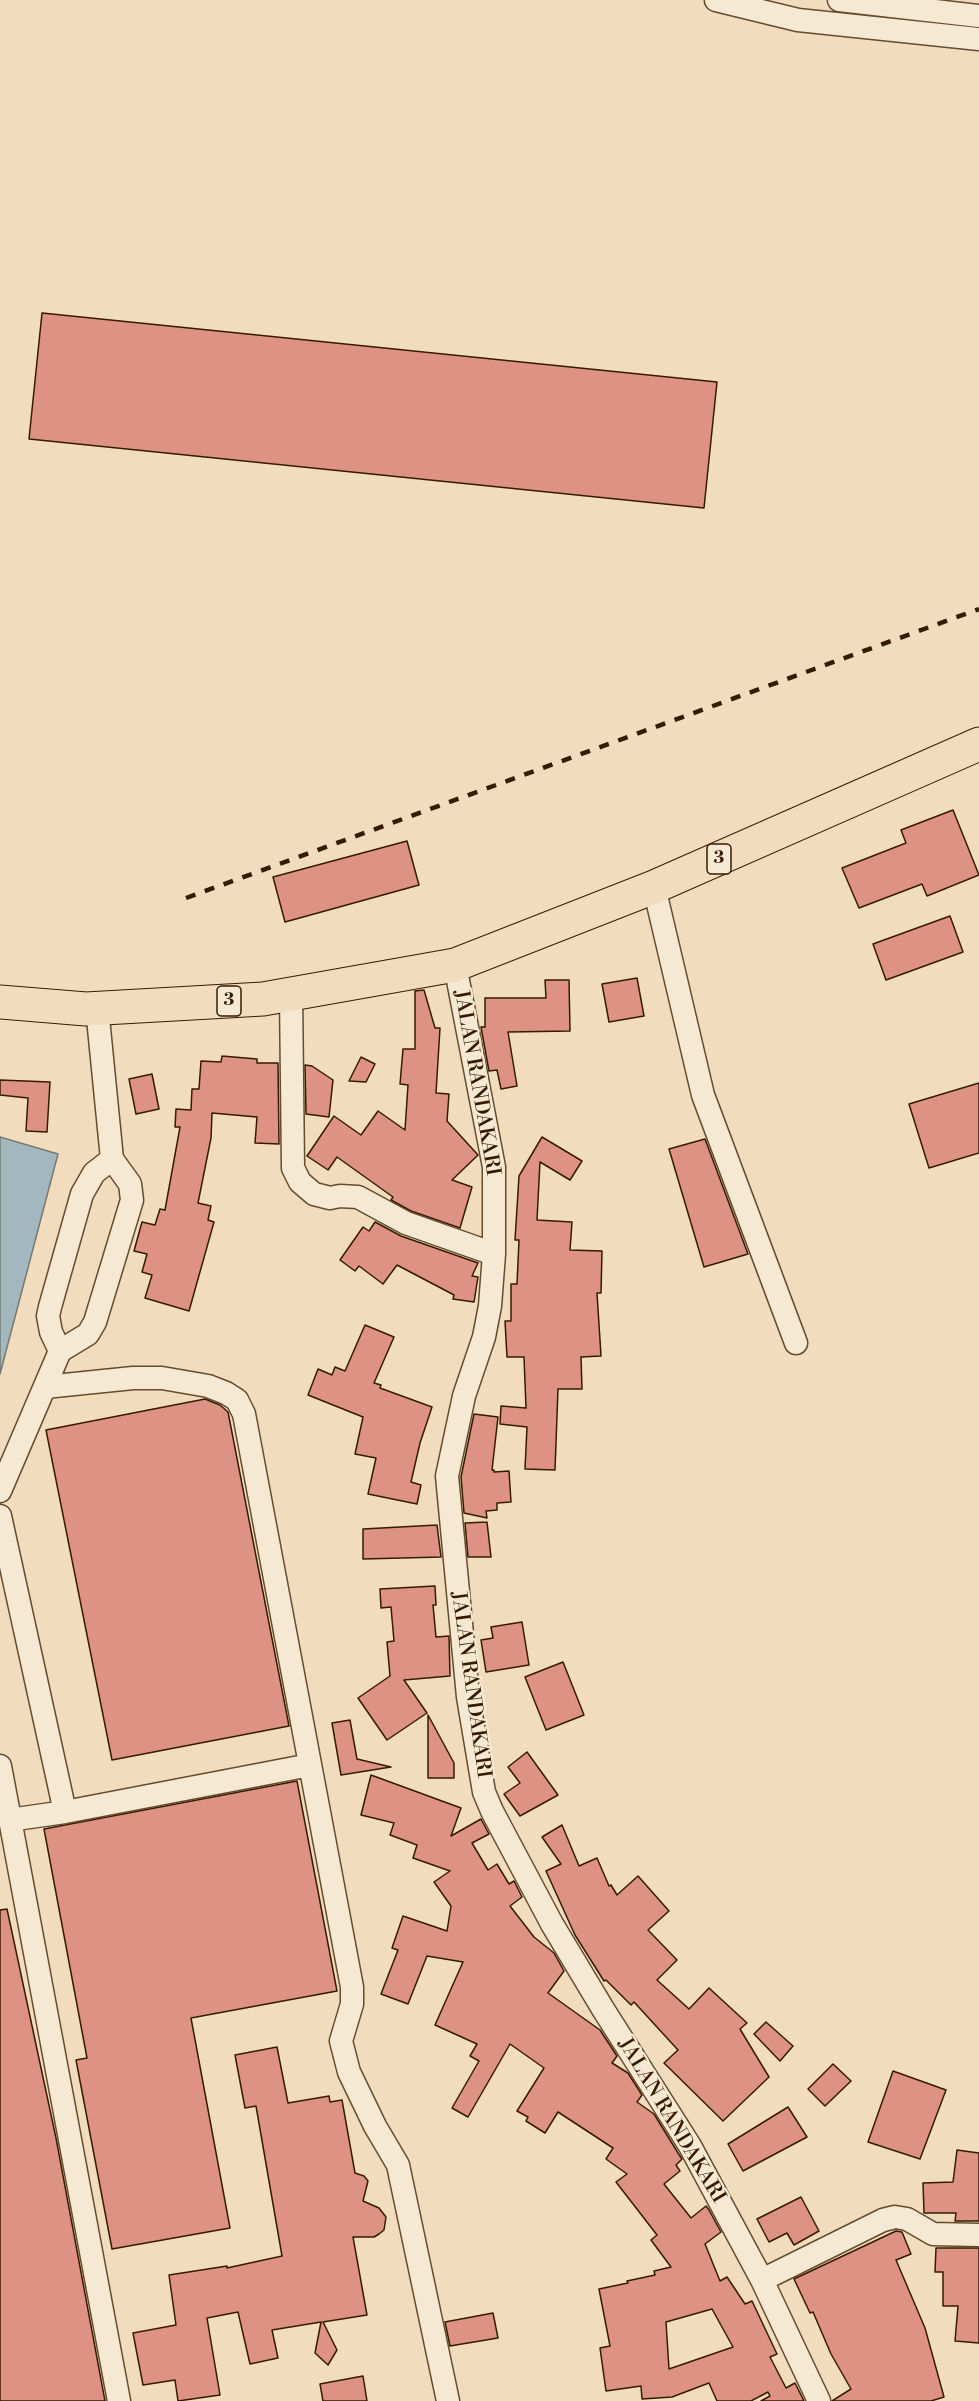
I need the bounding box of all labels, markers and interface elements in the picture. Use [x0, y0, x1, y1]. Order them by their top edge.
road number: 3 [707, 844, 731, 874]
road number: 3 [217, 986, 241, 1016]
street label: JALAN RANDAKARI [448, 988, 504, 1178]
street label: JALAN RANDAKARI [445, 1590, 495, 1780]
street label: JALAN RANDAKARI [612, 2034, 730, 2208]

